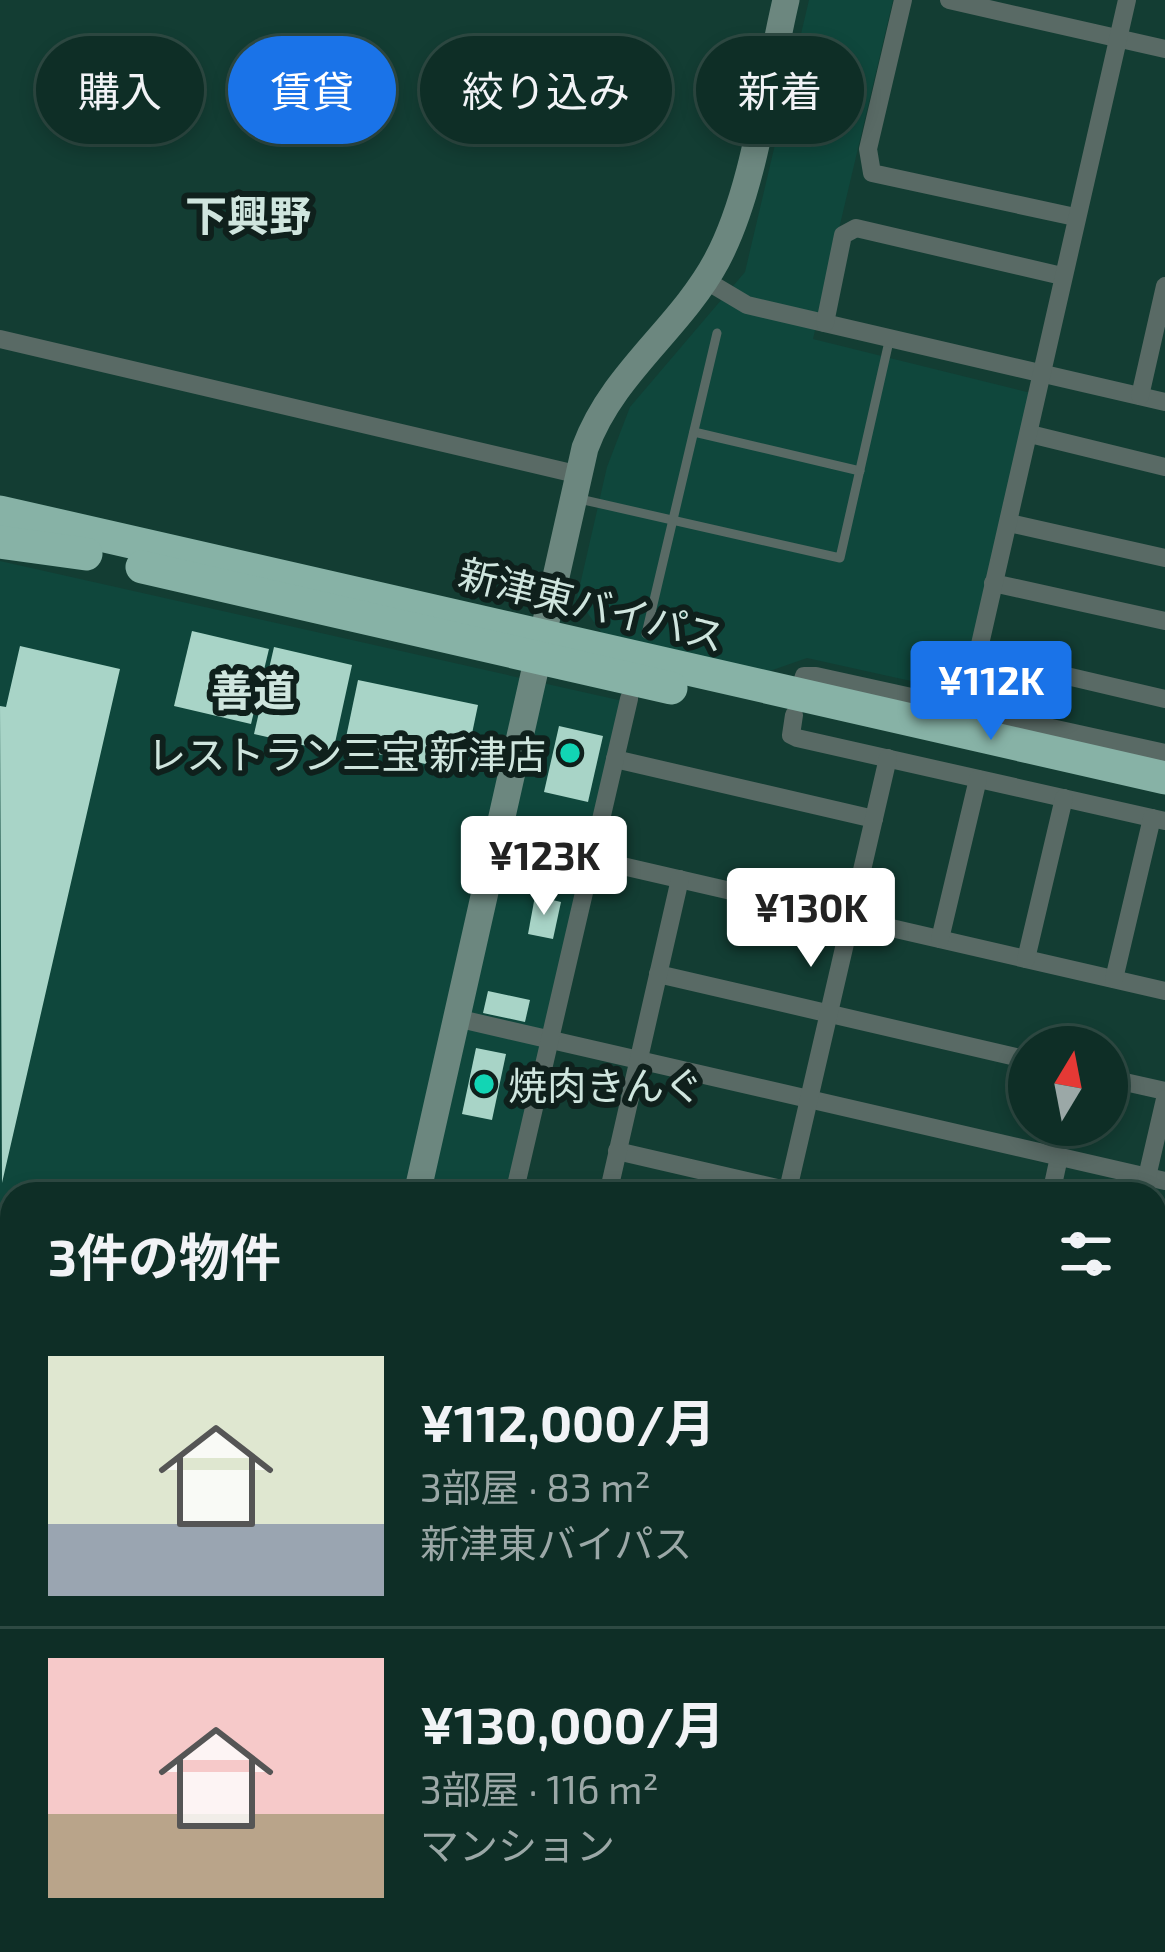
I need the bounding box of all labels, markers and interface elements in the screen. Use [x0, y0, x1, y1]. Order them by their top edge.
chip: 購入 [36, 36, 204, 144]
chip: 賃貸 [228, 36, 396, 144]
chip: 絞り込み [420, 36, 672, 144]
chip: 新着 [696, 36, 864, 144]
district label: 下興野 [185, 189, 311, 239]
street label: 新津東バイパス [454, 548, 730, 660]
pin: ¥112K [907, 641, 1075, 743]
text: ¥112K [938, 656, 1044, 703]
district label: 善道 [211, 664, 295, 714]
place label: レストラン三宝 新津店 [147, 730, 546, 777]
marker: レストラン三宝 新津店 [557, 740, 583, 766]
pin: ¥123K [460, 816, 628, 918]
text: ¥123K [488, 831, 600, 878]
pin: ¥130K [727, 868, 895, 970]
text: ¥130K [754, 883, 868, 930]
north arrow [1008, 1026, 1128, 1146]
map controls [1008, 1026, 1128, 1146]
place label: 焼肉きんぐ [508, 1061, 703, 1108]
marker: 焼肉きんぐ [471, 1071, 497, 1097]
icon: filters [1053, 1221, 1119, 1287]
text: 3件の物件 [48, 1225, 281, 1286]
text: ¥112,000/月 [420, 1391, 716, 1452]
icon: home [144, 1404, 288, 1548]
text: 3部屋 · 83 m² [420, 1463, 651, 1510]
text: 新津東バイパス [420, 1519, 692, 1566]
text: ¥130,000/月 [420, 1693, 725, 1754]
icon: home [144, 1706, 288, 1850]
text: 3部屋 · 116 m² [420, 1765, 659, 1812]
text: マンション [420, 1821, 615, 1868]

